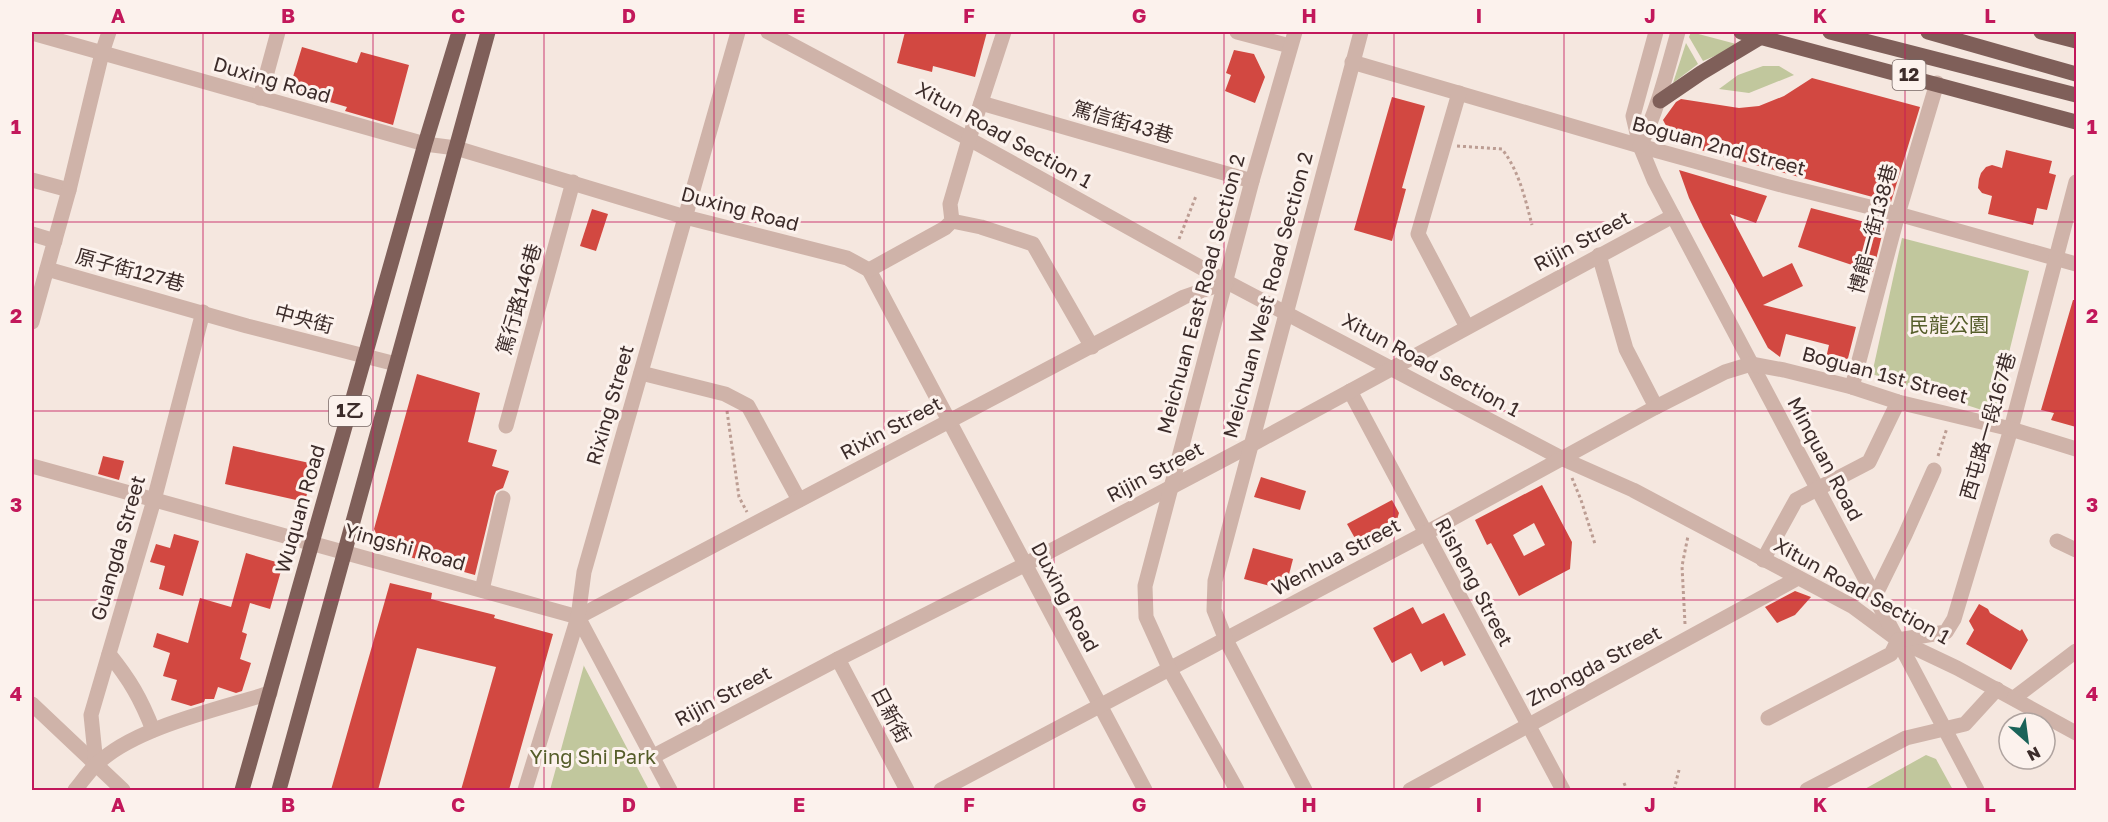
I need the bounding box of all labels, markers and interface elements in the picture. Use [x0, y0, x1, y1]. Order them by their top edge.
text: A [111, 3, 125, 27]
text: B [281, 3, 295, 27]
text: C [451, 3, 465, 27]
text: D [622, 3, 636, 27]
text: E [793, 3, 805, 27]
text: F [963, 3, 975, 27]
text: G [1132, 3, 1146, 27]
text: H [1301, 3, 1317, 27]
text: I [1476, 3, 1482, 27]
text: J [1644, 3, 1656, 27]
text: K [1813, 3, 1828, 27]
text: L [1984, 3, 1996, 27]
street label: Duxing Road [211, 51, 334, 107]
road number: 12 [1892, 60, 1926, 90]
street label: Xitun Road Section 1 [912, 76, 1097, 193]
street label: 篤信街43巷 [1070, 95, 1177, 147]
street label: Boguan 2nd Street [1630, 110, 1809, 180]
text: 1 [11, 114, 21, 138]
text: 1 [2087, 114, 2097, 138]
street label: Meichuan West Road Section 2 [1217, 149, 1317, 440]
street label: Meichuan East Road Section 2 [1151, 151, 1249, 436]
street label: 博館一街138巷 [1843, 161, 1901, 296]
street label: Duxing Road [679, 181, 802, 235]
street label: Rijin Street [1529, 205, 1634, 276]
street label: 篤行路146巷 [491, 241, 545, 357]
street label: 原子街127巷 [73, 243, 187, 295]
street label: 中央街 [272, 299, 336, 337]
text: 2 [10, 303, 22, 327]
text: 2 [2086, 303, 2098, 327]
street label: Xitun Road Section 1 [1339, 307, 1525, 421]
park label: 民龍公園 [1909, 312, 1989, 336]
street label: Boguan 1st Street [1800, 340, 1971, 408]
street label: Rixing Street [580, 342, 638, 468]
street label: 西屯路一段167巷 [1954, 349, 2020, 502]
street label: Rixin Street [836, 390, 946, 464]
street label: Minquan Road [1783, 392, 1869, 525]
road number: 1乙 [329, 396, 371, 426]
street label: Rijin Street [1102, 436, 1207, 507]
street label: Wuquan Road [269, 442, 329, 576]
street label: Guangda Street [85, 472, 149, 623]
text: 3 [10, 492, 22, 516]
text: 3 [2086, 492, 2098, 516]
street label: Wenhua Street [1267, 512, 1404, 600]
street label: Risheng Street [1431, 513, 1519, 650]
street label: Yingshi Road [342, 517, 469, 575]
street label: Xitun Road Section 1 [1770, 532, 1955, 649]
street label: Duxing Road [1027, 537, 1105, 656]
street label: Zhongda Street [1522, 620, 1665, 711]
street label: Rijin Street [670, 660, 775, 731]
text: 4 [10, 681, 22, 705]
text: 4 [2086, 681, 2098, 705]
street label: 日新街 [867, 682, 917, 747]
north arrow [1997, 711, 2057, 771]
text: N [2024, 743, 2044, 766]
park label: Ying Shi Park [530, 744, 656, 768]
text: A [111, 792, 125, 816]
text: B [281, 792, 295, 816]
text: C [451, 792, 465, 816]
text: D [622, 792, 636, 816]
text: E [793, 792, 805, 816]
text: F [963, 792, 975, 816]
text: G [1132, 792, 1146, 816]
text: H [1301, 792, 1317, 816]
text: I [1476, 792, 1482, 816]
text: J [1644, 792, 1656, 816]
text: K [1813, 792, 1828, 816]
text: L [1984, 792, 1996, 816]

